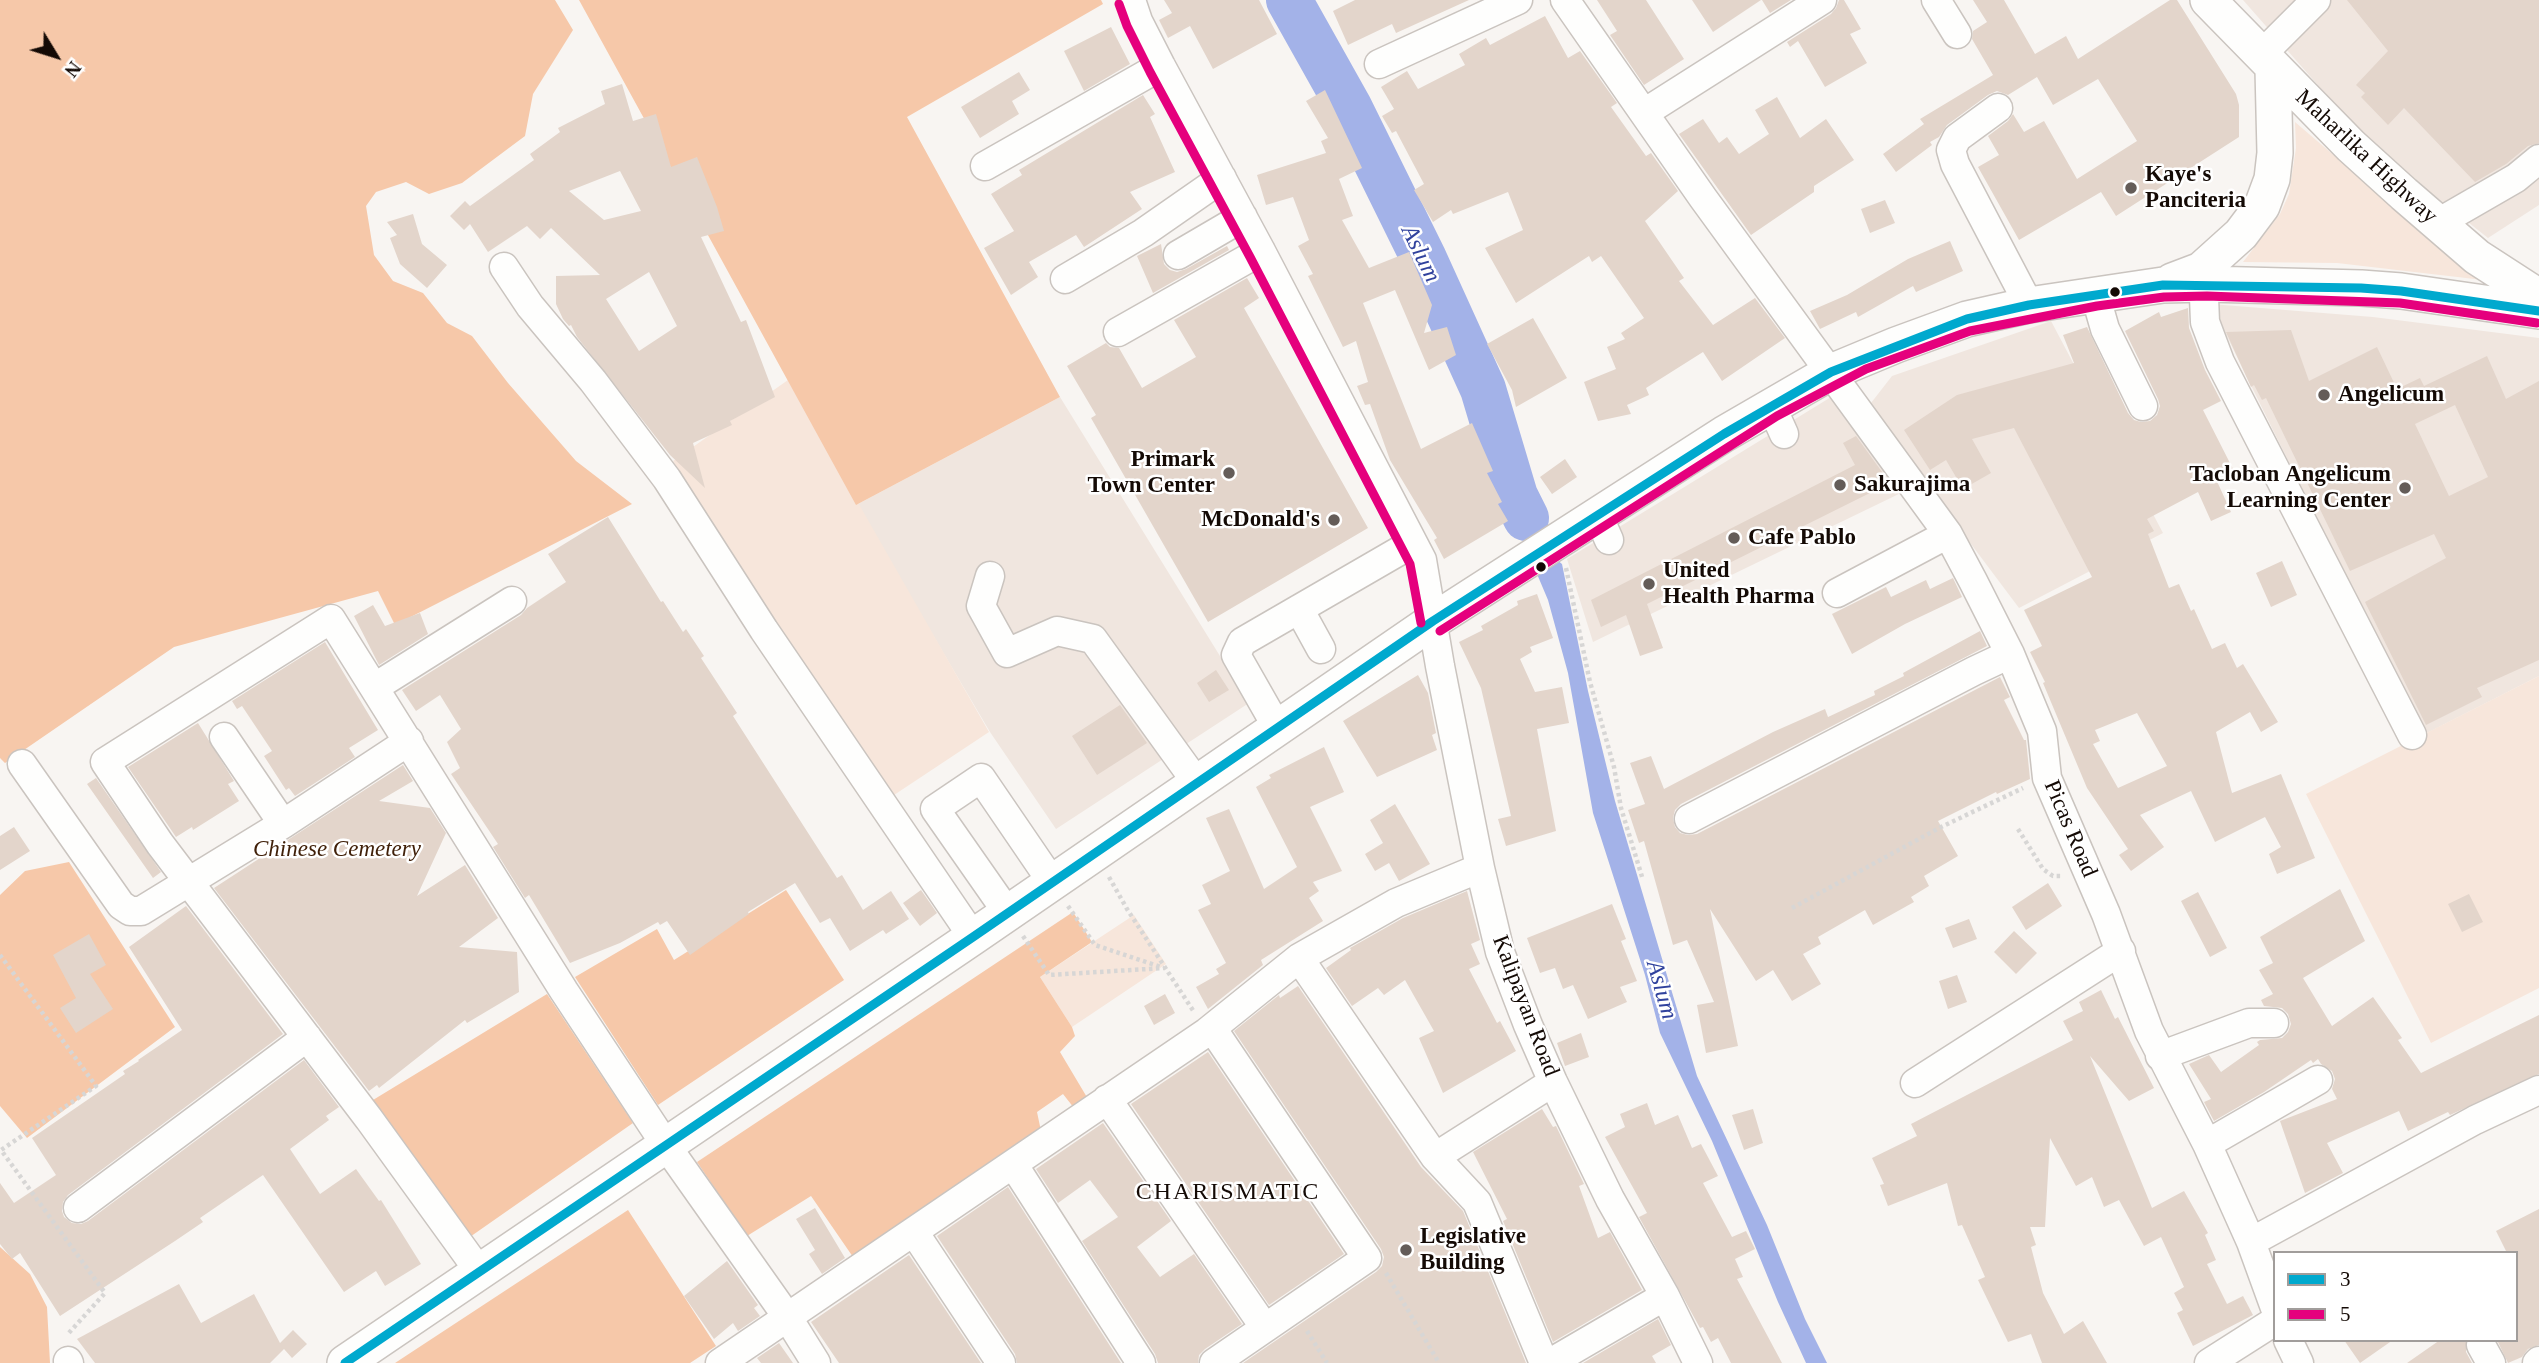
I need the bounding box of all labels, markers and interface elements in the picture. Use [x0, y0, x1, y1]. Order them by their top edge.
north arrow [21, 21, 91, 91]
text: N [60, 57, 85, 81]
street label: Maharlika Highway [2289, 84, 2443, 230]
place label: Kaye's Panciteria [2145, 161, 2246, 215]
marker: Kaye's Panciteria [2123, 180, 2139, 196]
water label: Aslum [1394, 221, 1446, 287]
unlabelled marker [2108, 285, 2122, 299]
place label: Angelicum [2338, 381, 2444, 409]
marker: Angelicum [2316, 387, 2332, 403]
place label: Primark Town Center [1087, 446, 1215, 500]
place label: Tacloban Angelicum Learning Center [2189, 461, 2391, 515]
marker: Primark Town Center [1221, 465, 1237, 481]
place label: Sakurajima [1854, 471, 1970, 499]
marker: Sakurajima [1832, 477, 1848, 493]
marker: Tacloban Angelicum Learning Center [2397, 480, 2413, 496]
place label: McDonald's [1201, 506, 1320, 534]
marker: McDonald's [1326, 512, 1342, 528]
place label: Cafe Pablo [1748, 524, 1856, 552]
marker: Cafe Pablo [1726, 530, 1742, 546]
place label: United Health Pharma [1663, 557, 1814, 611]
unlabelled marker [1534, 560, 1548, 574]
marker: United Health Pharma [1641, 576, 1657, 592]
street label: Picas Road [2037, 776, 2103, 882]
park label: Chinese Cemetery [253, 836, 421, 864]
street label: Kalipayan Road [1485, 932, 1565, 1080]
water label: Aslum [1639, 957, 1683, 1023]
district label: CHARISMATIC [1137, 1179, 1319, 1207]
place label: Legislative Building [1420, 1223, 1526, 1277]
marker: Legislative Building [1398, 1242, 1414, 1258]
legend [2273, 1251, 2518, 1342]
text: 3 [2340, 1267, 2351, 1291]
text: 5 [2340, 1302, 2351, 1326]

